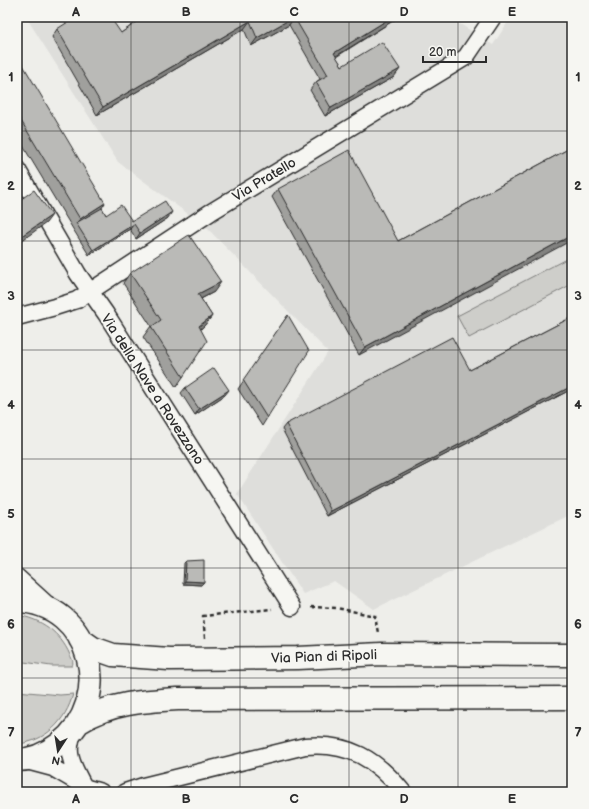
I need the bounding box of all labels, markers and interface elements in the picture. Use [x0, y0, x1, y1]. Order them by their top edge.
text: A [71, 4, 80, 20]
text: B [181, 4, 191, 20]
text: C [289, 4, 299, 20]
text: D [399, 4, 409, 20]
text: E [508, 4, 517, 20]
scale bar [423, 38, 486, 64]
text: 20 m [429, 45, 456, 60]
text: 1 [8, 69, 14, 85]
text: 1 [575, 69, 581, 85]
street label: Via Pratello [229, 154, 299, 205]
text: 2 [7, 178, 15, 194]
text: 2 [574, 178, 582, 194]
text: 3 [7, 288, 15, 304]
text: 3 [574, 288, 582, 304]
street label: Via della Nave a Rovezzano [97, 311, 208, 468]
text: 4 [7, 397, 15, 413]
text: 4 [574, 397, 582, 413]
text: 5 [7, 506, 15, 522]
text: 5 [574, 506, 582, 522]
text: 6 [7, 616, 15, 632]
text: 6 [574, 616, 582, 632]
street label: Via Pian di Ripoli [271, 646, 377, 667]
text: 7 [7, 725, 15, 741]
text: 7 [574, 725, 582, 741]
north arrow [38, 731, 78, 771]
text: N [51, 753, 61, 768]
text: A [71, 791, 80, 807]
text: B [181, 791, 191, 807]
text: C [289, 791, 299, 807]
text: D [399, 791, 409, 807]
text: E [508, 791, 517, 807]

